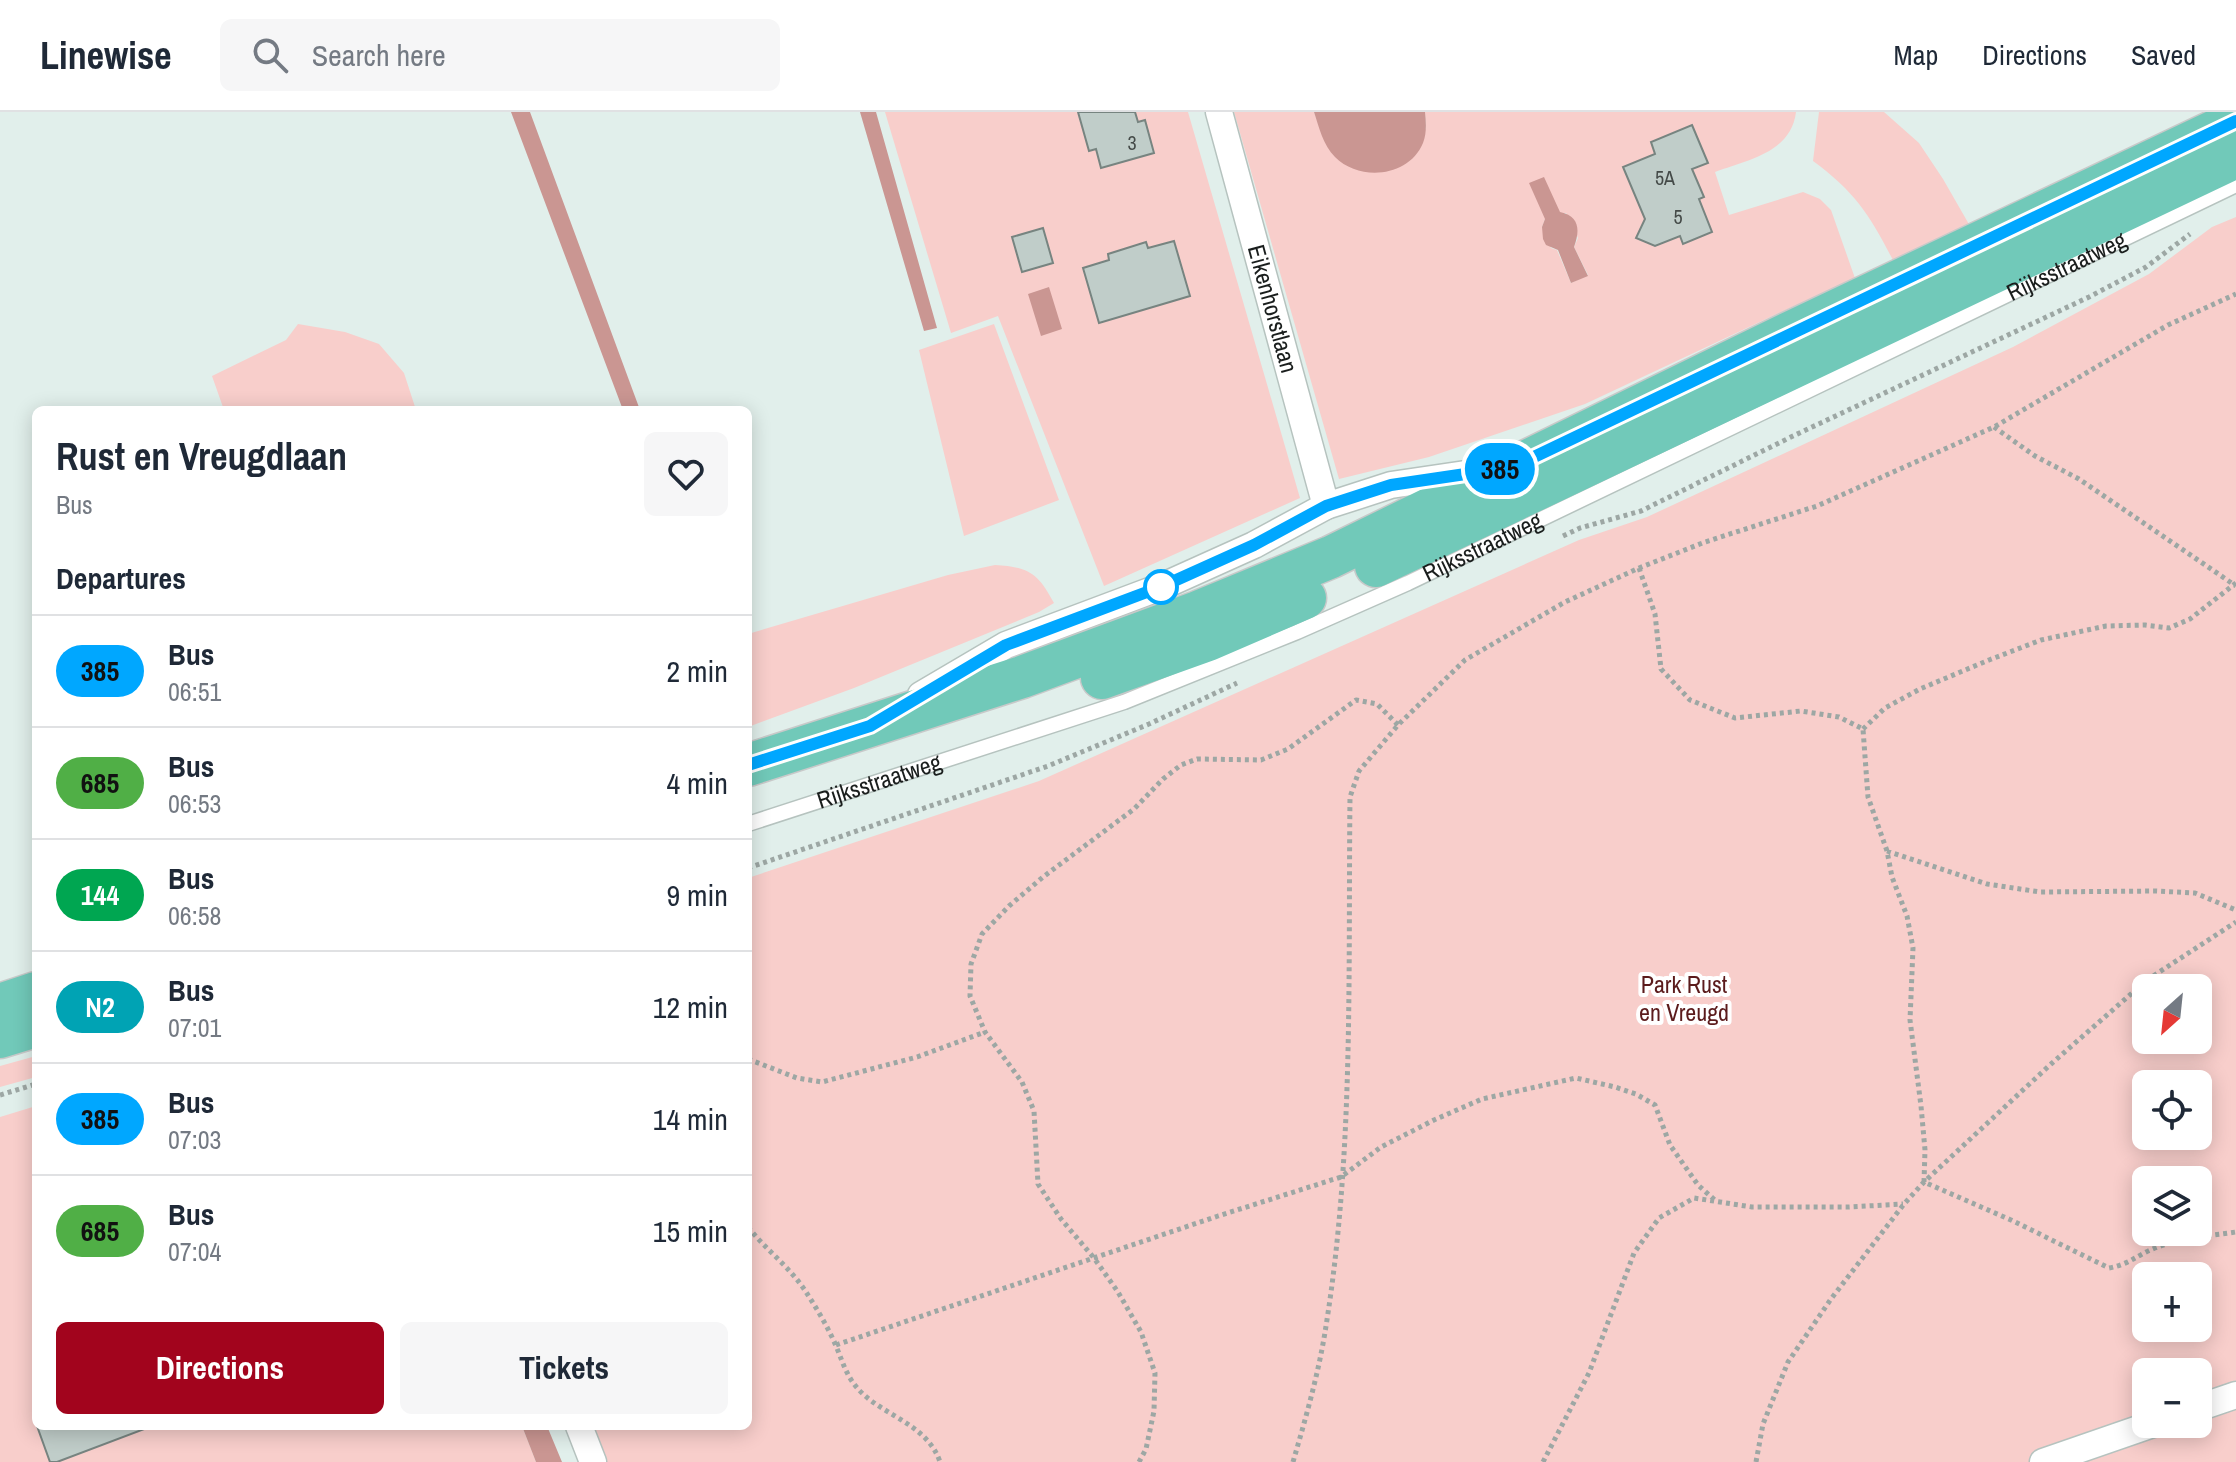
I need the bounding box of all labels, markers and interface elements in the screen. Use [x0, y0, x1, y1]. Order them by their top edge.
search box [220, 19, 780, 91]
text: Linewise [40, 30, 172, 81]
icon: search [248, 33, 292, 77]
text: Search here [312, 35, 446, 75]
text: Map [1894, 36, 1938, 74]
text: Directions [1982, 36, 2087, 74]
text: Saved [2131, 36, 2196, 74]
house number: 3 [1127, 129, 1137, 156]
house number: 5A [1655, 164, 1675, 191]
house number: 5 [1673, 203, 1683, 230]
street label: Rijksstraatweg [2001, 223, 2131, 308]
street label: Eikenhorstlaan [1241, 241, 1306, 376]
text: Rust en Vreugdlaan [56, 431, 347, 482]
button: heart [644, 432, 728, 516]
line badge: 385 [1454, 443, 1546, 495]
text: 385 [1481, 450, 1519, 488]
text: Bus [56, 487, 93, 522]
street label: Rijksstraatweg [1417, 504, 1547, 589]
text: Departures [56, 558, 186, 598]
unlabelled marker [1144, 570, 1178, 604]
text: Bus [168, 634, 214, 674]
text: 2 min [666, 651, 728, 691]
text: 385 [81, 652, 119, 690]
text: 06:51 [168, 674, 221, 709]
street label: Rijksstraatweg [813, 745, 945, 816]
text: Bus [168, 746, 214, 786]
text: 4 min [666, 763, 728, 803]
text: 685 [81, 764, 119, 802]
text: 06:53 [168, 786, 221, 821]
text: Bus [168, 858, 214, 898]
text: 9 min [666, 875, 728, 915]
text: 144 [81, 876, 119, 914]
text: 06:58 [168, 898, 221, 933]
park label: Park Rust en Vreugd [1639, 968, 1729, 1028]
text: Bus [168, 970, 214, 1010]
north arrow [2132, 974, 2212, 1054]
map controls [2132, 974, 2212, 1438]
text: 12 min [653, 987, 728, 1027]
text: N2 [85, 988, 115, 1026]
text: 07:01 [168, 1010, 221, 1045]
button: locate [2132, 1070, 2212, 1150]
text: Bus [168, 1082, 214, 1122]
text: 14 min [653, 1099, 728, 1139]
text: 385 [81, 1100, 119, 1138]
text: 07:03 [168, 1122, 221, 1157]
button: layers [2132, 1166, 2212, 1246]
text: Bus [168, 1194, 214, 1234]
text: 15 min [653, 1211, 728, 1251]
text: 685 [81, 1212, 119, 1250]
text: 07:04 [168, 1234, 221, 1269]
button: + [2132, 1262, 2212, 1342]
button: Directions [56, 1322, 384, 1414]
button: Tickets [400, 1322, 728, 1414]
button: − [2132, 1358, 2212, 1438]

